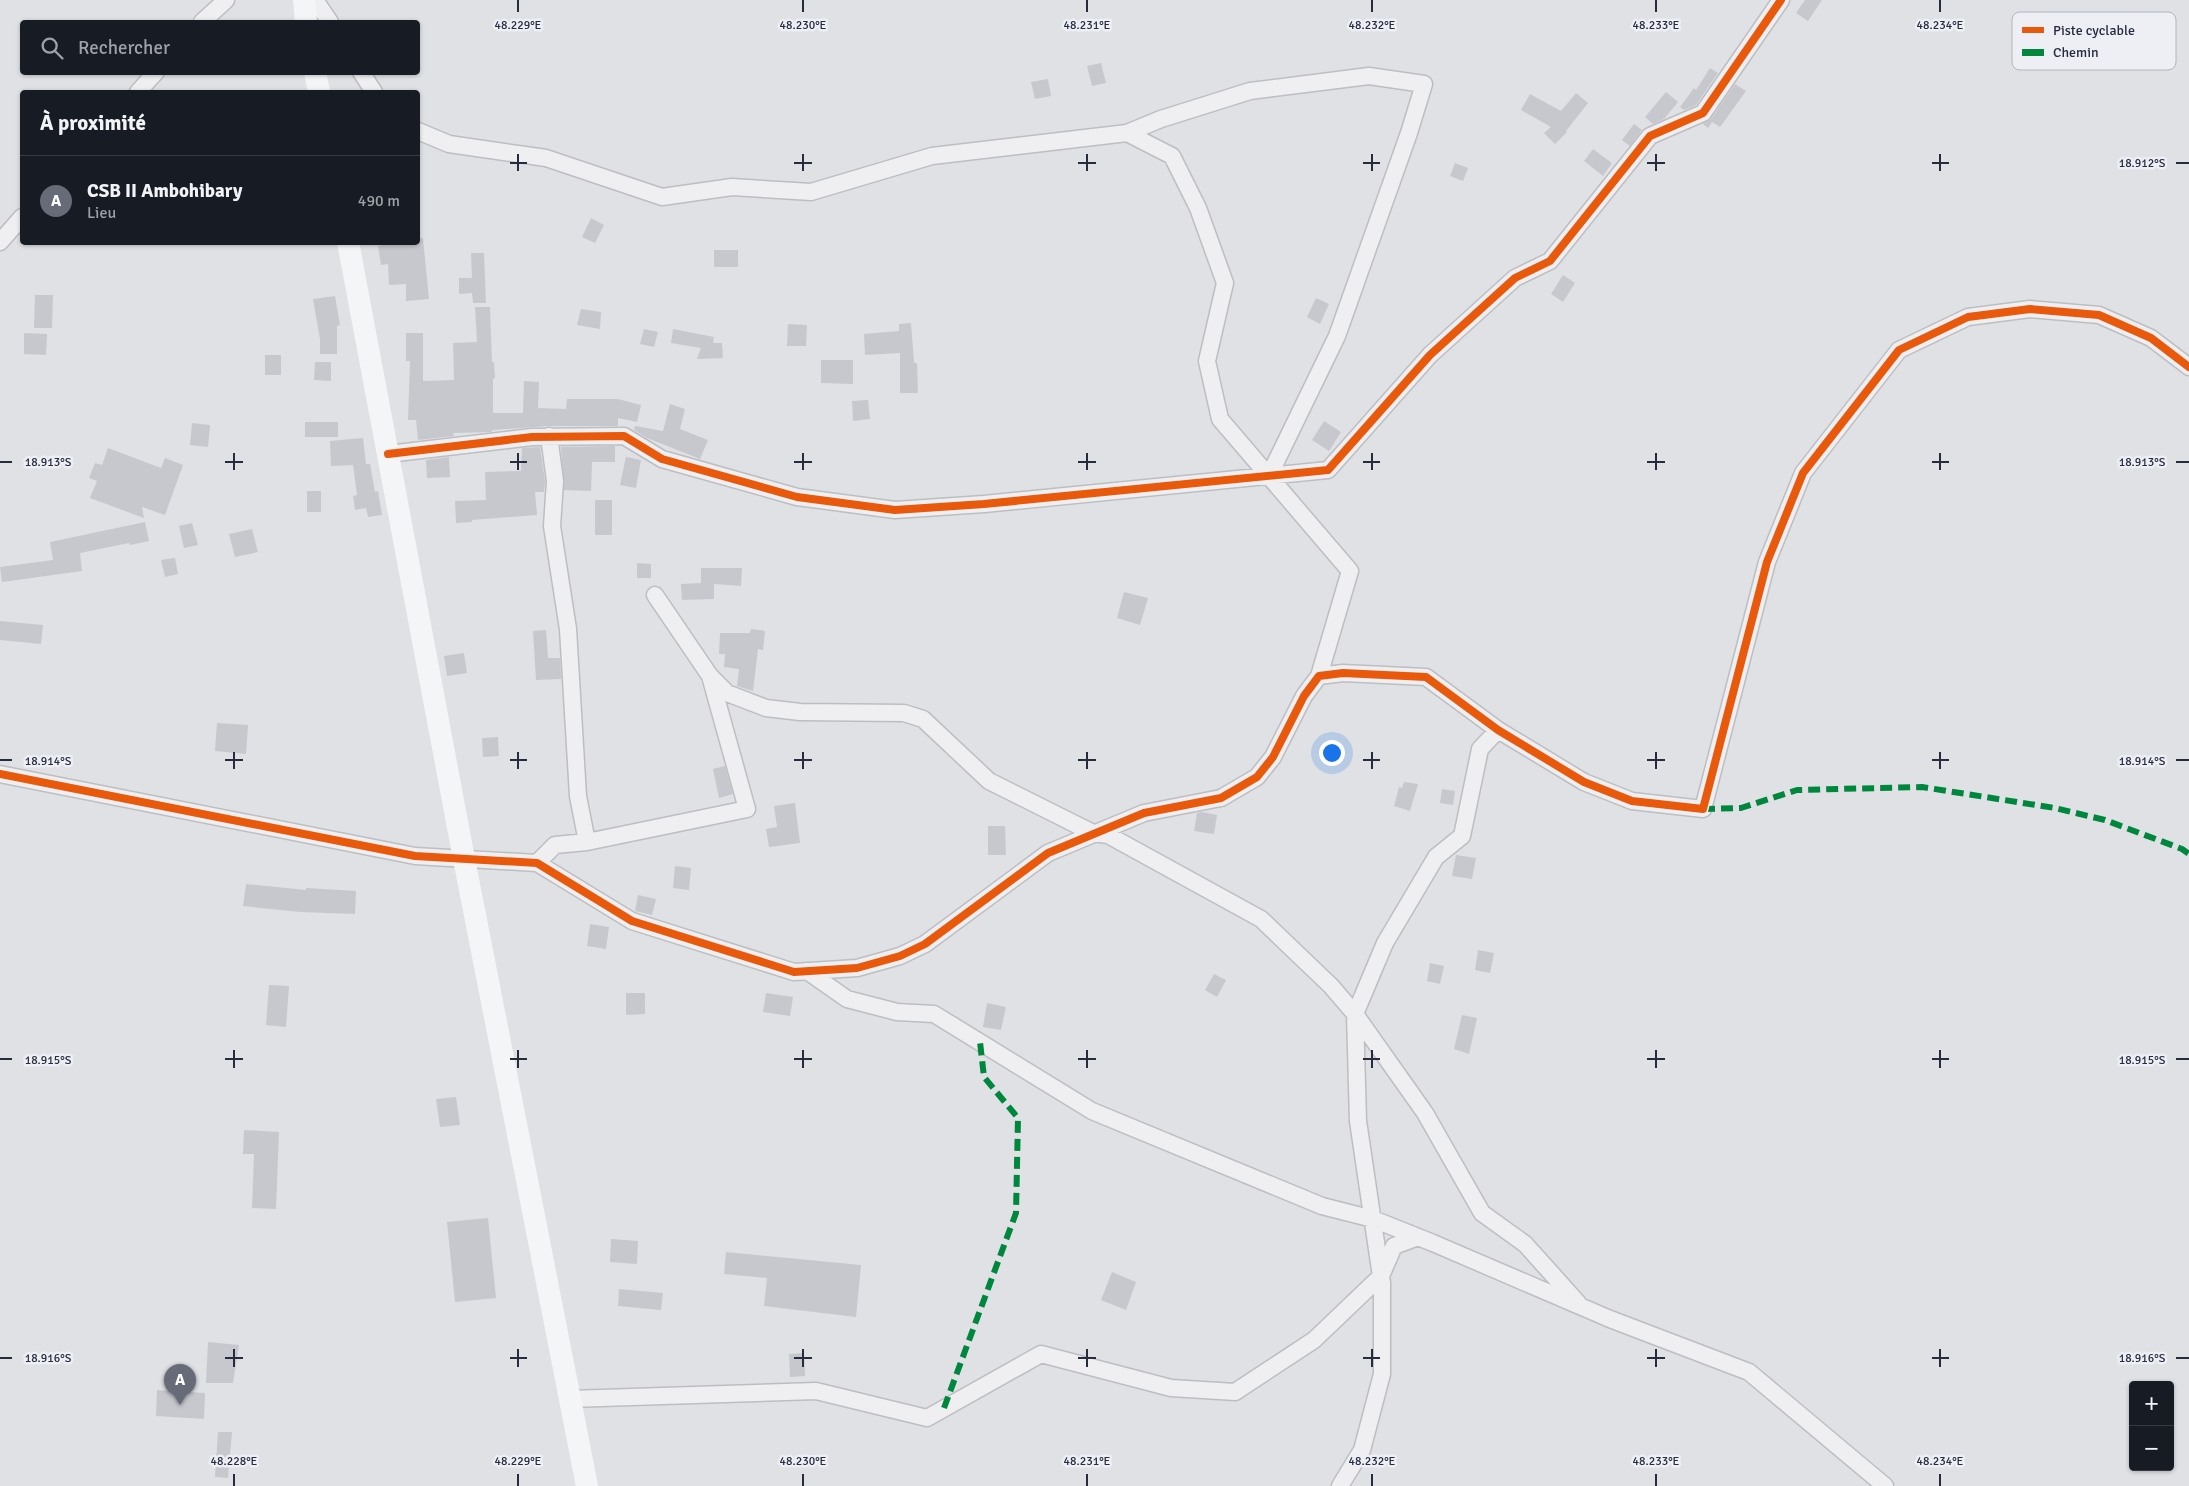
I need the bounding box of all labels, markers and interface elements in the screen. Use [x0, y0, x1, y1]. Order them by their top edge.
legend [2012, 12, 2176, 70]
text: 48.229°E [495, 18, 542, 33]
text: 48.230°E [780, 18, 827, 33]
text: 48.231°E [1064, 18, 1111, 33]
text: 48.232°E [1349, 18, 1396, 33]
text: 48.233°E [1633, 18, 1680, 33]
text: 48.234°E [1917, 18, 1964, 33]
search box [20, 20, 420, 75]
text: Piste cyclable [2053, 22, 2135, 39]
icon: search [38, 34, 66, 62]
text: Rechercher [78, 36, 170, 60]
text: Chemin [2053, 44, 2099, 61]
text: À proximité [40, 110, 146, 136]
text: 18.912°S [2119, 156, 2166, 171]
text: CSB II Ambohibary [87, 179, 242, 203]
text: A [51, 191, 61, 211]
text: 490 m [358, 191, 400, 211]
text: Lieu [87, 203, 116, 223]
text: 18.913°S [25, 455, 72, 470]
text: 18.913°S [2119, 455, 2166, 470]
your location [1319, 740, 1345, 766]
text: 18.914°S [25, 754, 72, 769]
text: 18.914°S [2119, 754, 2166, 769]
text: 18.915°S [25, 1053, 72, 1068]
text: 18.915°S [2119, 1053, 2166, 1068]
text: 18.916°S [25, 1351, 72, 1366]
text: 18.916°S [2119, 1351, 2166, 1366]
pin: A [164, 1364, 196, 1405]
map controls [2129, 1381, 2174, 1471]
button: + [2129, 1381, 2174, 1426]
button: − [2129, 1426, 2174, 1471]
text: 48.228°E [211, 1454, 258, 1469]
text: 48.229°E [495, 1454, 542, 1469]
text: 48.230°E [780, 1454, 827, 1469]
text: 48.231°E [1064, 1454, 1111, 1469]
text: 48.232°E [1349, 1454, 1396, 1469]
text: 48.233°E [1633, 1454, 1680, 1469]
text: 48.234°E [1917, 1454, 1964, 1469]

